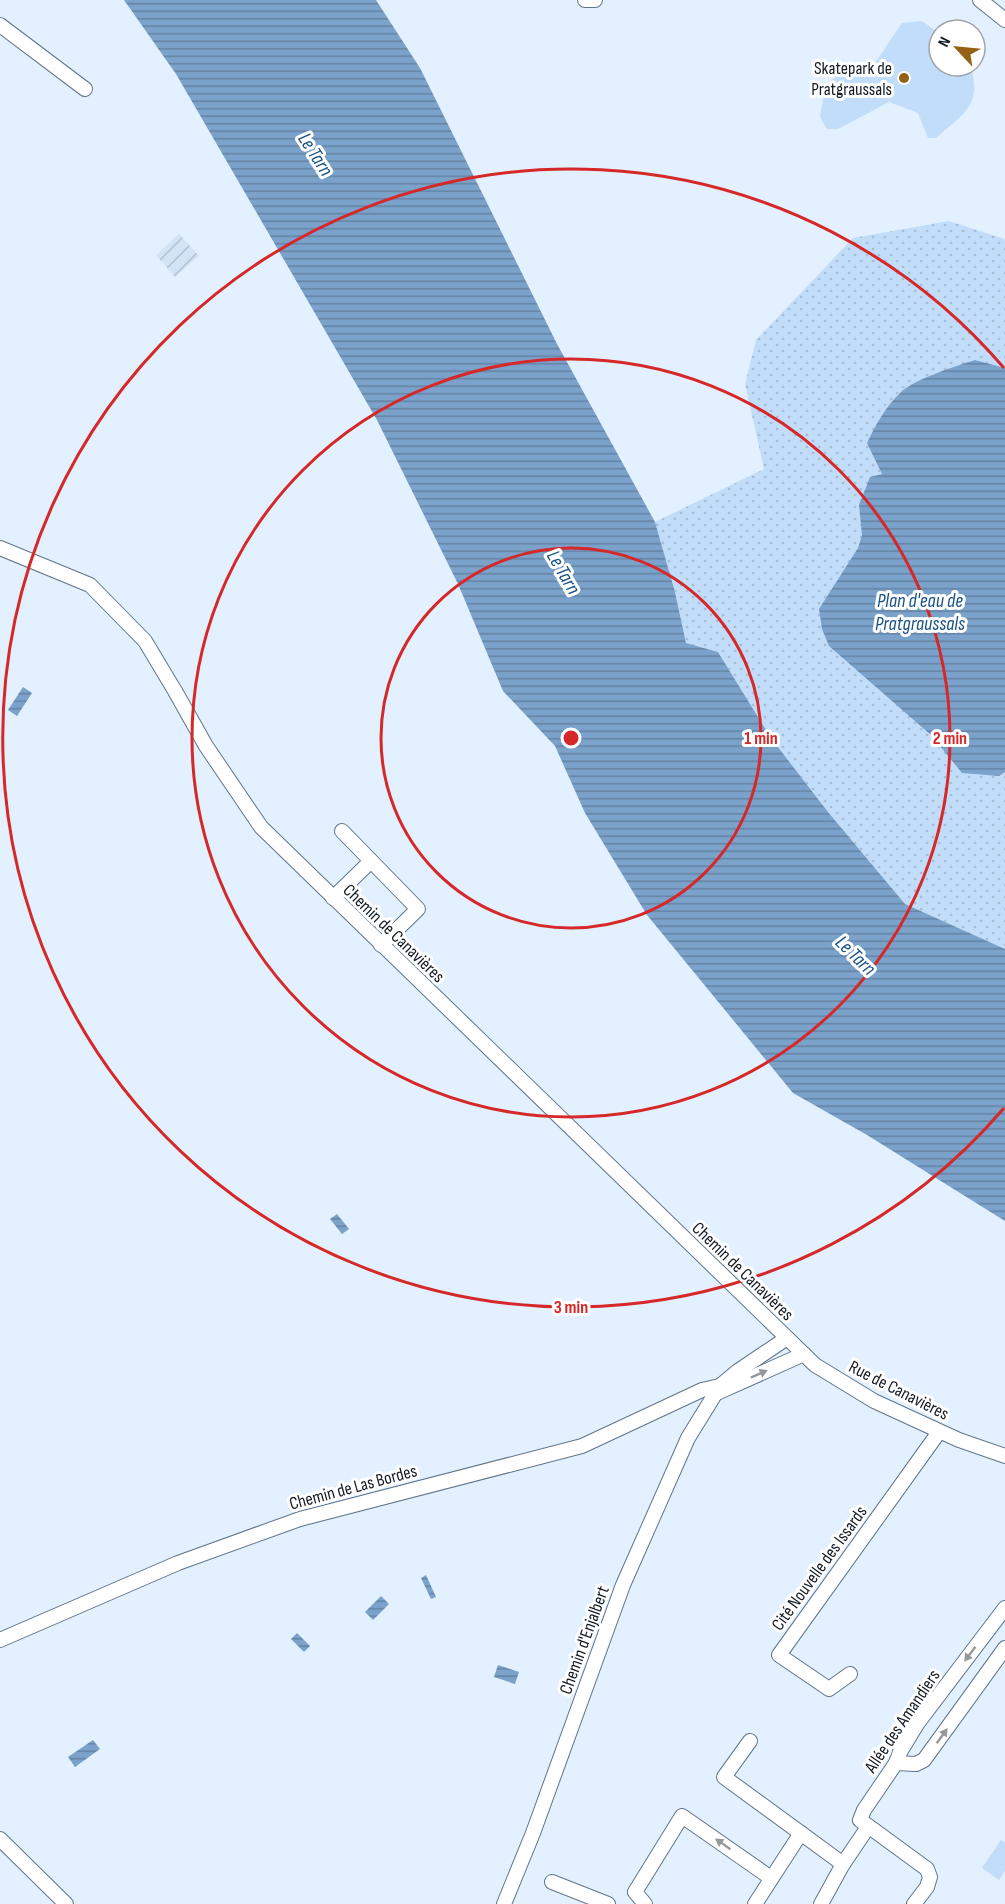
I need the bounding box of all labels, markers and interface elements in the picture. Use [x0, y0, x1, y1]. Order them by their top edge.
north arrow [927, 18, 987, 78]
text: N [934, 34, 955, 50]
place label: Skatepark de Pratgraussals [811, 58, 892, 100]
marker: Skatepark de Pratgraussals [897, 71, 911, 85]
water label: Le Tarn [292, 128, 338, 181]
water label: Le Tarn [541, 546, 585, 599]
water label: Plan d'eau de Pratgraussals [875, 589, 965, 636]
centre of rings [561, 728, 581, 748]
text: 1 min [744, 728, 778, 749]
text: 2 min [933, 728, 967, 749]
street label: Chemin de Canavières [339, 880, 449, 987]
water label: Le Tarn [830, 931, 880, 981]
street label: Chemin de Canavières [688, 1218, 798, 1325]
text: 3 min [554, 1297, 588, 1318]
street label: Rue de Canavières [845, 1356, 952, 1425]
one-way arrow [750, 1369, 768, 1379]
street label: Chemin de Las Bordes [287, 1460, 419, 1515]
street label: Cité Nouvelle des Issards [767, 1502, 872, 1635]
street label: Chemin d'Enjalbert [555, 1583, 614, 1697]
one-way arrow [964, 1646, 976, 1662]
street label: Allée des Amandiers [860, 1666, 945, 1778]
one-way arrow [935, 1728, 947, 1743]
one-way arrow [715, 1838, 731, 1850]

